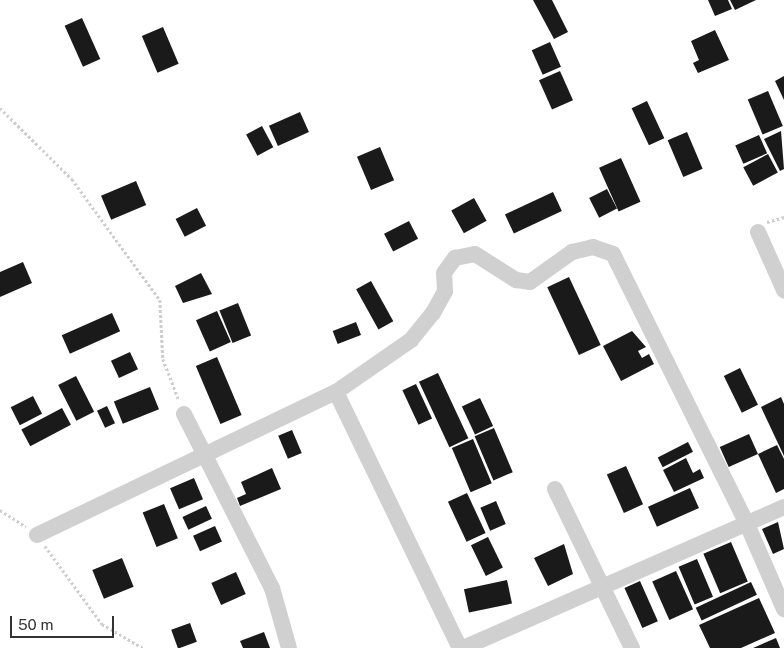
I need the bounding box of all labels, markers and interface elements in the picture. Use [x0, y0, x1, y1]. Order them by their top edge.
scale bar [12, 606, 116, 638]
text: 50 m [18, 616, 53, 633]

